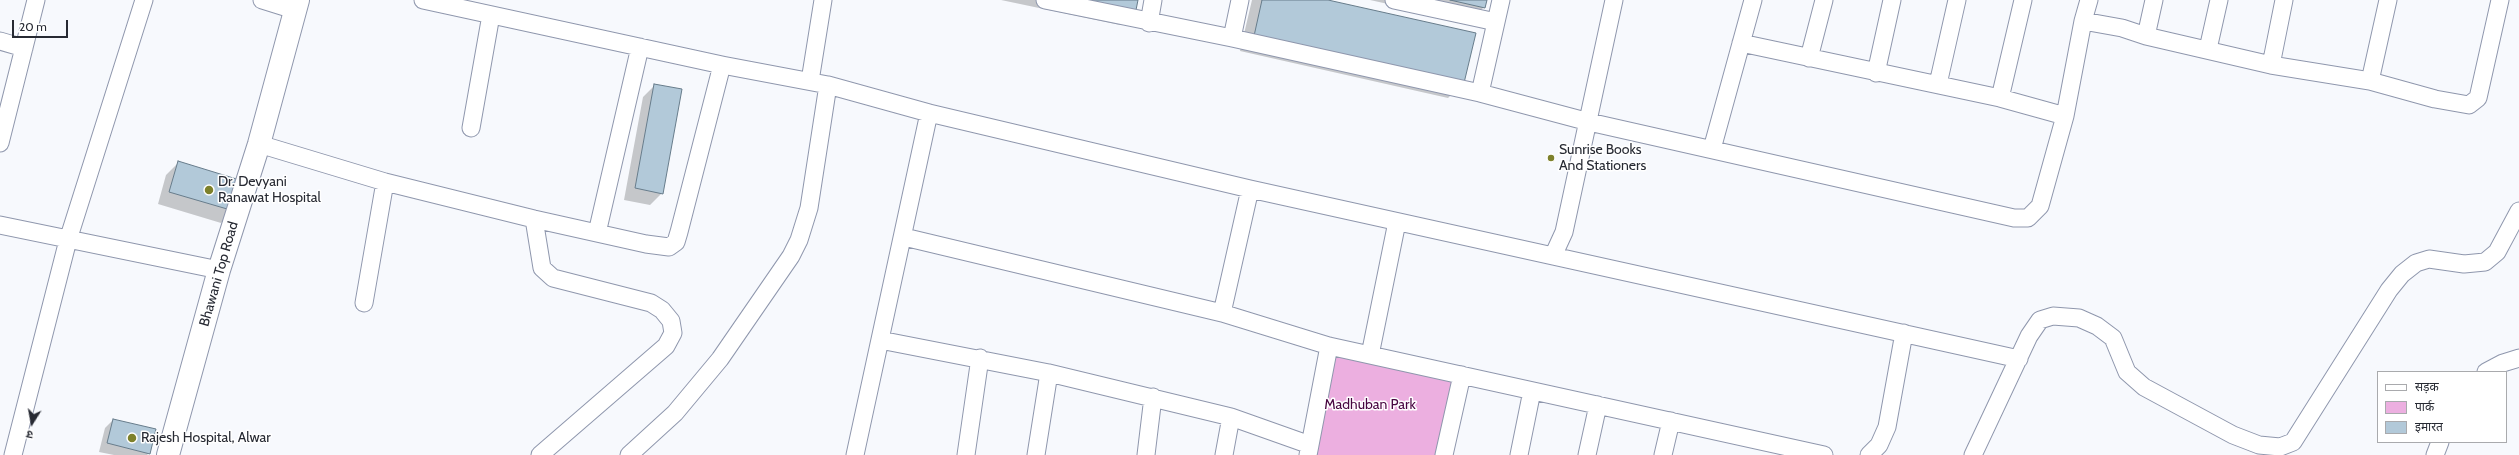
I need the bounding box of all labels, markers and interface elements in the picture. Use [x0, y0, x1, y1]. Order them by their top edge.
scale bar [14, 12, 70, 38]
text: 20 m [19, 19, 47, 34]
place label: Sunrise Books And Stationers [1559, 142, 1646, 174]
marker: Sunrise Books And Stationers [1546, 153, 1556, 163]
place label: Dr. Devyani Ranawat Hospital [218, 174, 321, 206]
marker: Dr. Devyani Ranawat Hospital [203, 184, 215, 196]
street label: Bhawani Top Road [196, 220, 242, 328]
legend [2377, 371, 2507, 443]
text: सड़क [2415, 379, 2439, 394]
park label: Madhuban Park [1324, 397, 1416, 413]
text: पार्क [2415, 399, 2434, 414]
north arrow [12, 403, 52, 443]
text: इमारत [2415, 419, 2443, 434]
text: उ [25, 427, 34, 442]
place label: Rajesh Hospital, Alwar [141, 430, 271, 446]
marker: Rajesh Hospital, Alwar [126, 432, 138, 444]

